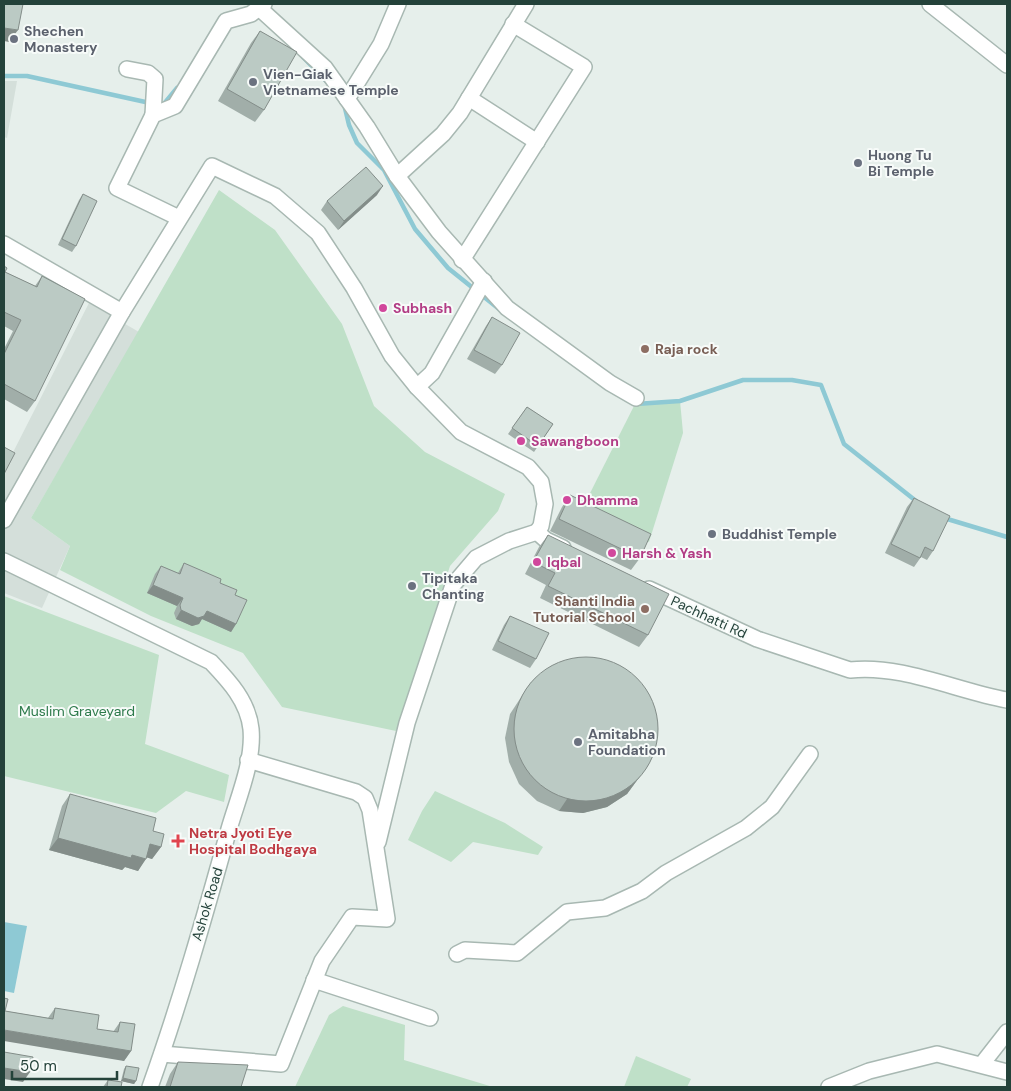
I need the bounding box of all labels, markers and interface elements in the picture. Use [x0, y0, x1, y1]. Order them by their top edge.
place label: Shechen Monastery [24, 22, 98, 56]
marker: Shechen Monastery [8, 33, 20, 45]
place label: Vien-Giak Vietnamese Temple [263, 65, 399, 99]
marker: Vien-Giak Vietnamese Temple [247, 76, 259, 88]
place label: Huong Tu Bi Temple [868, 146, 934, 180]
marker: Huong Tu Bi Temple [852, 157, 864, 169]
place label: Subhash [393, 299, 452, 317]
marker: Subhash [377, 302, 389, 314]
place label: Raja rock [655, 340, 718, 358]
marker: Raja rock [639, 343, 651, 355]
place label: Sawangboon [531, 432, 619, 450]
marker: Sawangboon [515, 435, 527, 447]
place label: Dhamma [577, 491, 638, 509]
marker: Dhamma [561, 494, 573, 506]
place label: Buddhist Temple [722, 525, 837, 543]
marker: Buddhist Temple [706, 528, 718, 540]
place label: Harsh & Yash [622, 544, 712, 562]
marker: Harsh & Yash [606, 547, 618, 559]
place label: Iqbal [547, 553, 581, 571]
marker: Iqbal [531, 556, 543, 568]
place label: Tipitaka Chanting [422, 569, 485, 603]
marker: Tipitaka Chanting [406, 580, 418, 592]
place label: Shanti India Tutorial School [533, 592, 635, 626]
street label: Pachhatti Rd [668, 592, 750, 642]
marker: Shanti India Tutorial School [639, 603, 651, 615]
park label: Muslim Graveyard [19, 702, 135, 720]
place label: Amitabha Foundation [588, 725, 666, 759]
marker: Amitabha Foundation [572, 736, 584, 748]
place label: Netra Jyoti Eye Hospital Bodhgaya [189, 824, 317, 858]
marker: Netra Jyoti Eye Hospital Bodhgaya [171, 834, 185, 848]
street label: Ashok Road [187, 865, 227, 943]
scale bar [12, 1048, 118, 1080]
text: 50 m [20, 1056, 57, 1076]

